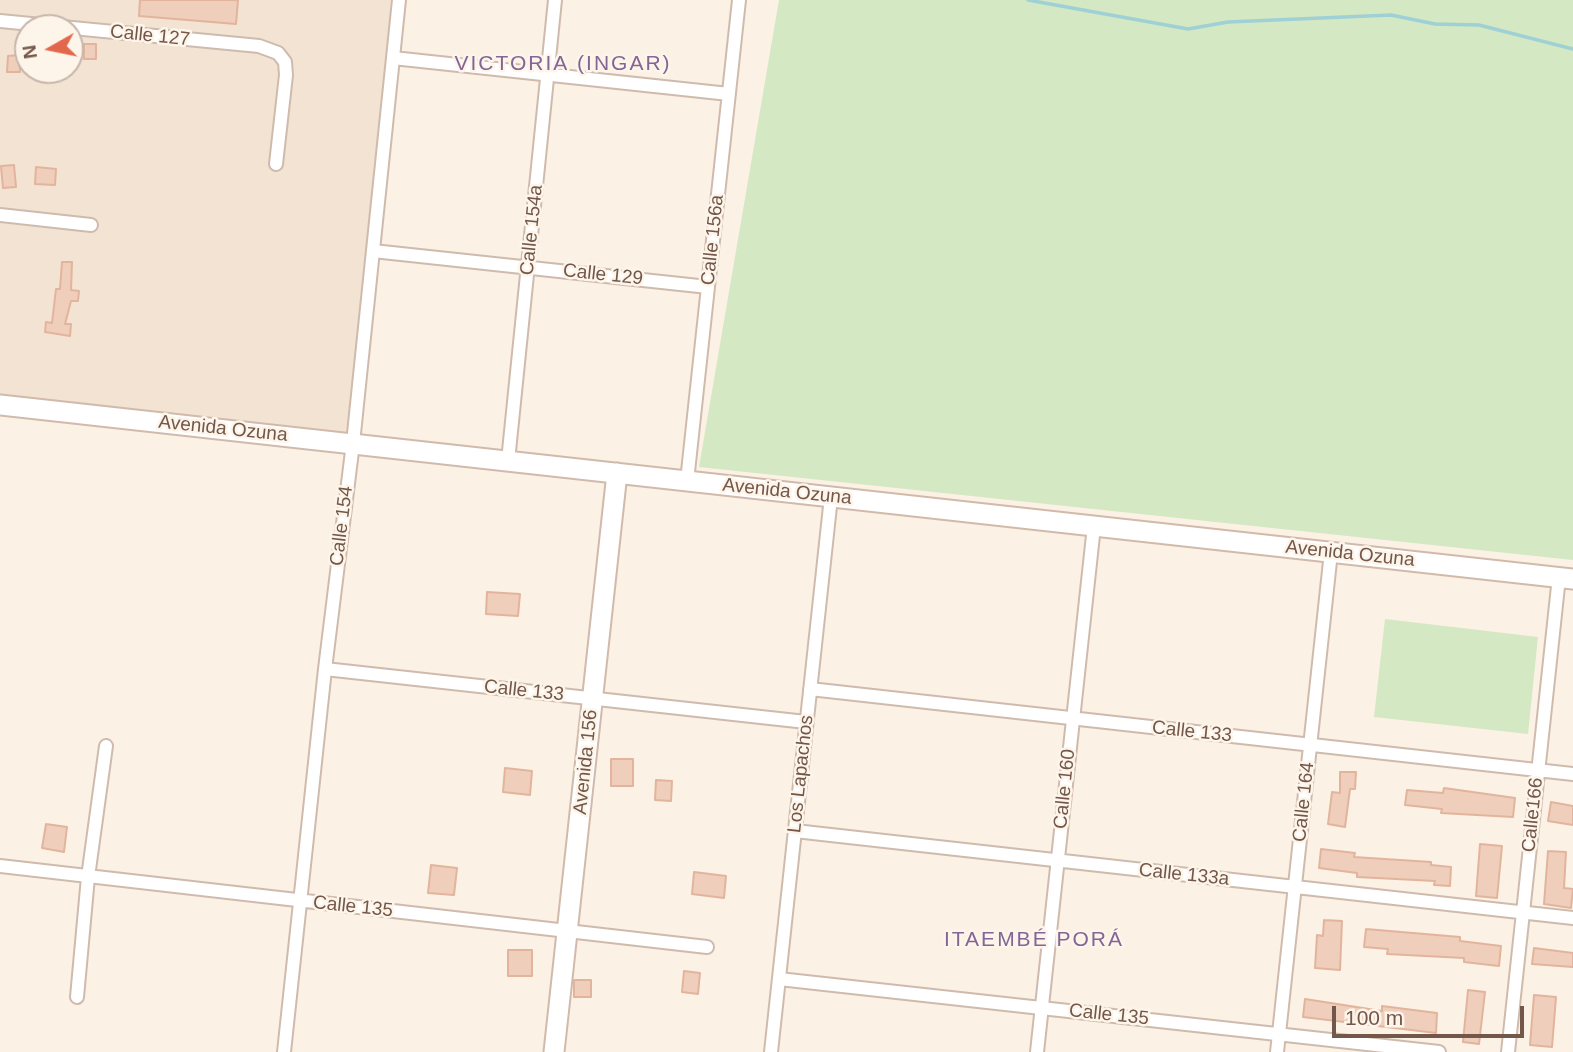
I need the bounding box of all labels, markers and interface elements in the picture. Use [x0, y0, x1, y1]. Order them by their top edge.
north arrow [14, 14, 84, 84]
street label: Calle 127 [109, 20, 191, 52]
text: N [18, 44, 41, 60]
district label: VICTORIA (INGAR) [456, 51, 670, 77]
street label: Calle 154a [516, 184, 548, 276]
street label: Calle 156a [697, 194, 729, 286]
street label: Calle 129 [562, 259, 644, 291]
street label: Avenida Ozuna [157, 411, 289, 447]
street label: Avenida Ozuna [721, 474, 853, 510]
street label: Calle 154 [326, 485, 358, 567]
street label: Avenida Ozuna [1284, 536, 1416, 572]
street label: Calle 133 [483, 675, 565, 707]
street label: Avenida 156 [569, 708, 603, 816]
street label: Los Lapachos [783, 714, 819, 834]
street label: Calle 133 [1151, 716, 1233, 748]
street label: Calle 160 [1049, 748, 1081, 830]
street label: Calle 164 [1288, 761, 1320, 843]
street label: Calle166 [1518, 777, 1548, 853]
street label: Calle 133a [1138, 859, 1230, 891]
street label: Calle 135 [312, 891, 394, 923]
district label: ITAEMBÉ PORÁ [946, 927, 1122, 953]
scale bar [1335, 992, 1528, 1036]
street label: Calle 135 [1068, 999, 1150, 1031]
text: 100 m [1345, 1006, 1403, 1029]

